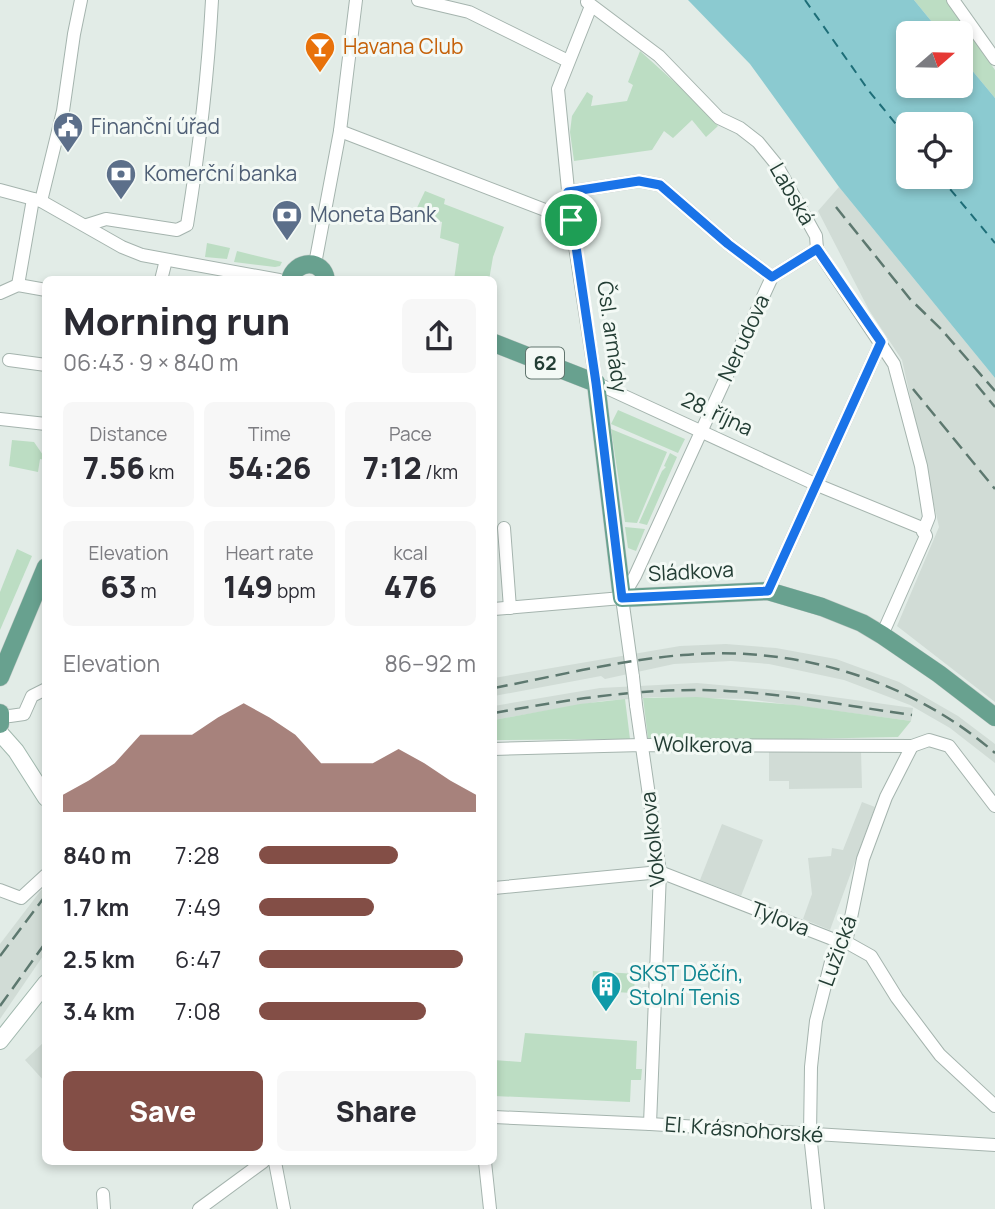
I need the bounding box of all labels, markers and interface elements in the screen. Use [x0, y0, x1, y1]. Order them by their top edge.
north arrow [896, 21, 973, 98]
map controls [896, 21, 973, 189]
bar icon: Havana Club [303, 30, 337, 74]
place label: Havana Club [343, 32, 464, 60]
public building icon: Finanční úřad [51, 110, 85, 154]
place label: Finanční úřad [91, 112, 220, 140]
button: locate [896, 112, 973, 189]
bank icon: Komerční banka [104, 157, 138, 201]
street label: Labská [764, 157, 822, 230]
place label: Komerční banka [144, 159, 297, 187]
pin [541, 190, 601, 250]
bank icon: Moneta Bank [270, 198, 304, 242]
place label: Moneta Bank [310, 200, 437, 228]
icon: arrive [552, 201, 590, 239]
street label: Čsl. armády [591, 279, 635, 395]
street label: Nerudova [711, 290, 775, 386]
text: Morning run [63, 294, 290, 346]
button: share [402, 299, 476, 373]
text: 06:43 · 9 × 840 m [63, 346, 239, 378]
road number: 62 [526, 348, 564, 378]
street label: 28. října [677, 384, 758, 442]
text: Distance [90, 421, 167, 447]
text: Time [248, 421, 291, 447]
text: Pace [389, 421, 432, 447]
text: 7.56 [83, 447, 145, 488]
text: 54:26 [228, 447, 311, 488]
text: 7:12 [363, 447, 422, 488]
text: km [145, 459, 174, 485]
text: /km [422, 459, 458, 485]
text: Elevation [88, 540, 169, 566]
text: Heart rate [225, 540, 314, 566]
text: kcal [393, 540, 428, 566]
street label: Sládkova [647, 555, 735, 587]
text: 63 [100, 566, 137, 607]
text: 149 [223, 566, 273, 607]
text: 476 [384, 566, 437, 607]
text: m [137, 578, 157, 604]
text: bpm [273, 578, 316, 604]
text: Elevation [63, 647, 160, 679]
text: 86–92 m [384, 647, 476, 679]
street label: Wolkerova [653, 729, 753, 759]
street label: Vokolkova [633, 790, 671, 888]
text: 840 m [63, 839, 132, 871]
text: 7:28 [175, 839, 220, 871]
text: 1.7 km [63, 891, 129, 923]
text: 7:49 [175, 891, 221, 923]
street label: Tylova [747, 894, 814, 942]
street label: Lužická [811, 912, 863, 990]
text: 2.5 km [63, 943, 135, 975]
text: 6:47 [175, 943, 221, 975]
place label: SKST Děčín, Stolní Tenis [629, 959, 743, 1011]
building icon: SKST Děčín, Stolní Tenis [589, 969, 623, 1013]
text: 3.4 km [63, 995, 135, 1027]
text: 7:08 [175, 995, 221, 1027]
button: Save [63, 1071, 263, 1151]
button: Share [277, 1071, 476, 1151]
street label: El. Krásnohorské [664, 1109, 824, 1149]

